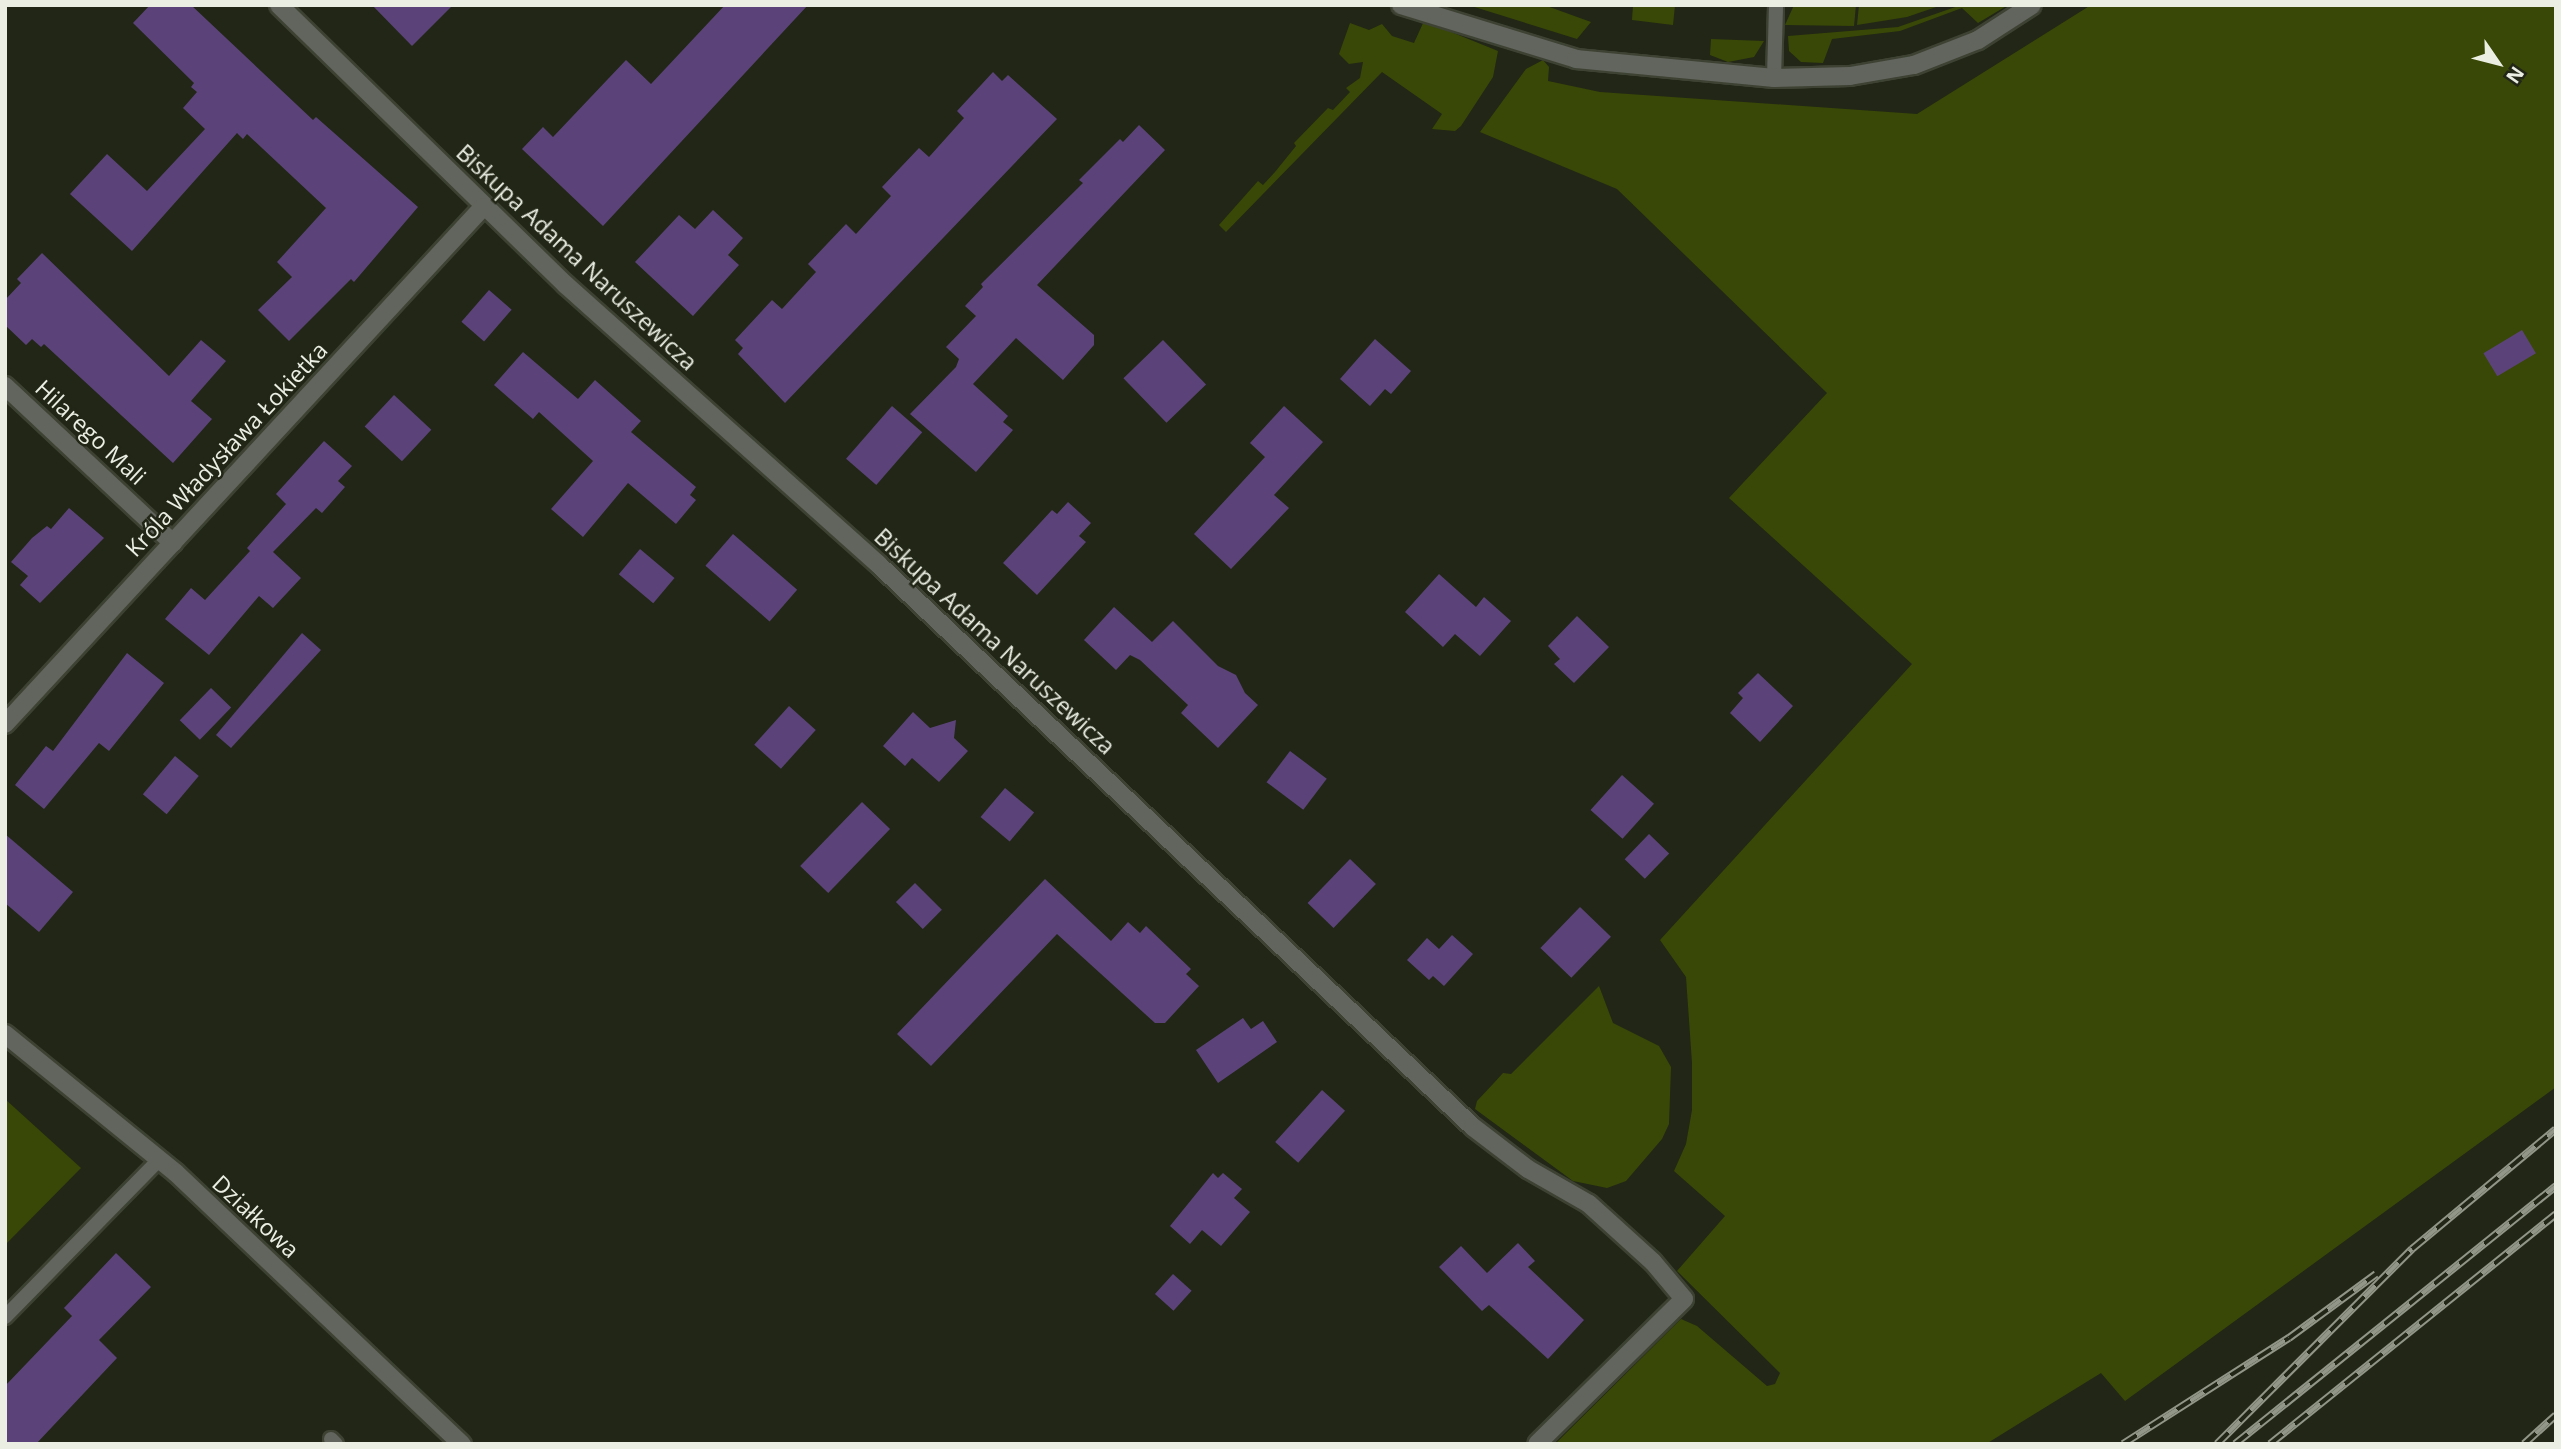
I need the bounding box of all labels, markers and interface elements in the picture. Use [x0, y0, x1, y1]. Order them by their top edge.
north arrow [2463, 28, 2533, 98]
text: N [2500, 61, 2530, 89]
street label: Biskupa Adama Naruszewicza [451, 138, 703, 376]
street label: Króla Władysława Łokietka [119, 336, 333, 562]
street label: Hilarego Mali [30, 374, 152, 490]
street label: Biskupa Adama Naruszewicza [869, 522, 1121, 760]
street label: Działkowa [207, 1169, 305, 1263]

